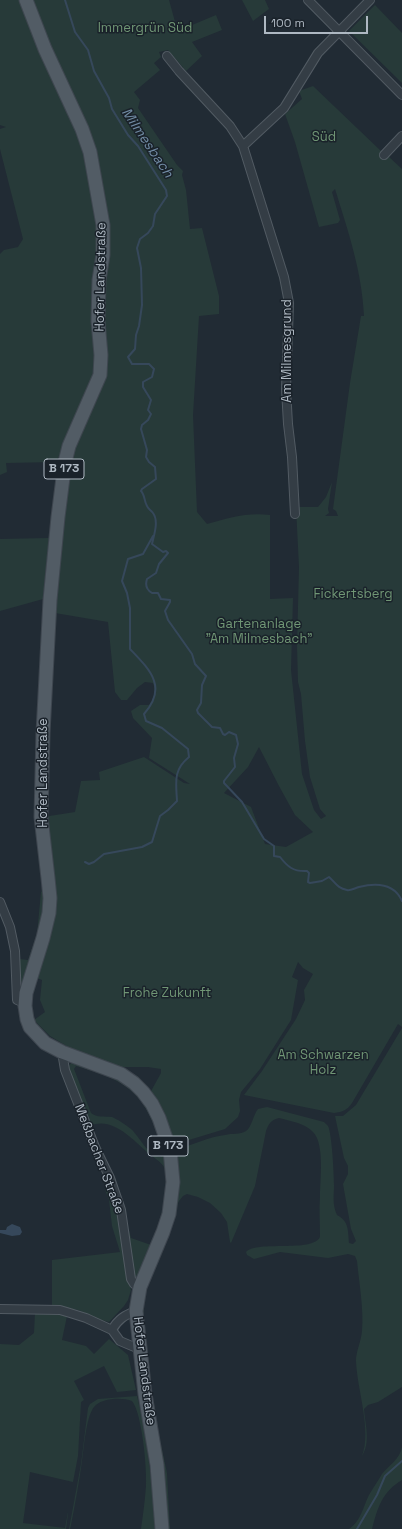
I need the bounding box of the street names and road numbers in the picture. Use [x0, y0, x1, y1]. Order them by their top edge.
street label: Hofer Landstraße [92, 222, 110, 332]
street label: Am Milmesgrund [279, 299, 295, 403]
road number: B 173 [44, 459, 84, 479]
street label: Hofer Landstraße [35, 718, 51, 828]
street label: Meßbacher Straße [71, 1102, 127, 1216]
road number: B 173 [148, 1136, 188, 1156]
street label: Hofer Landstraße [130, 1316, 158, 1426]

